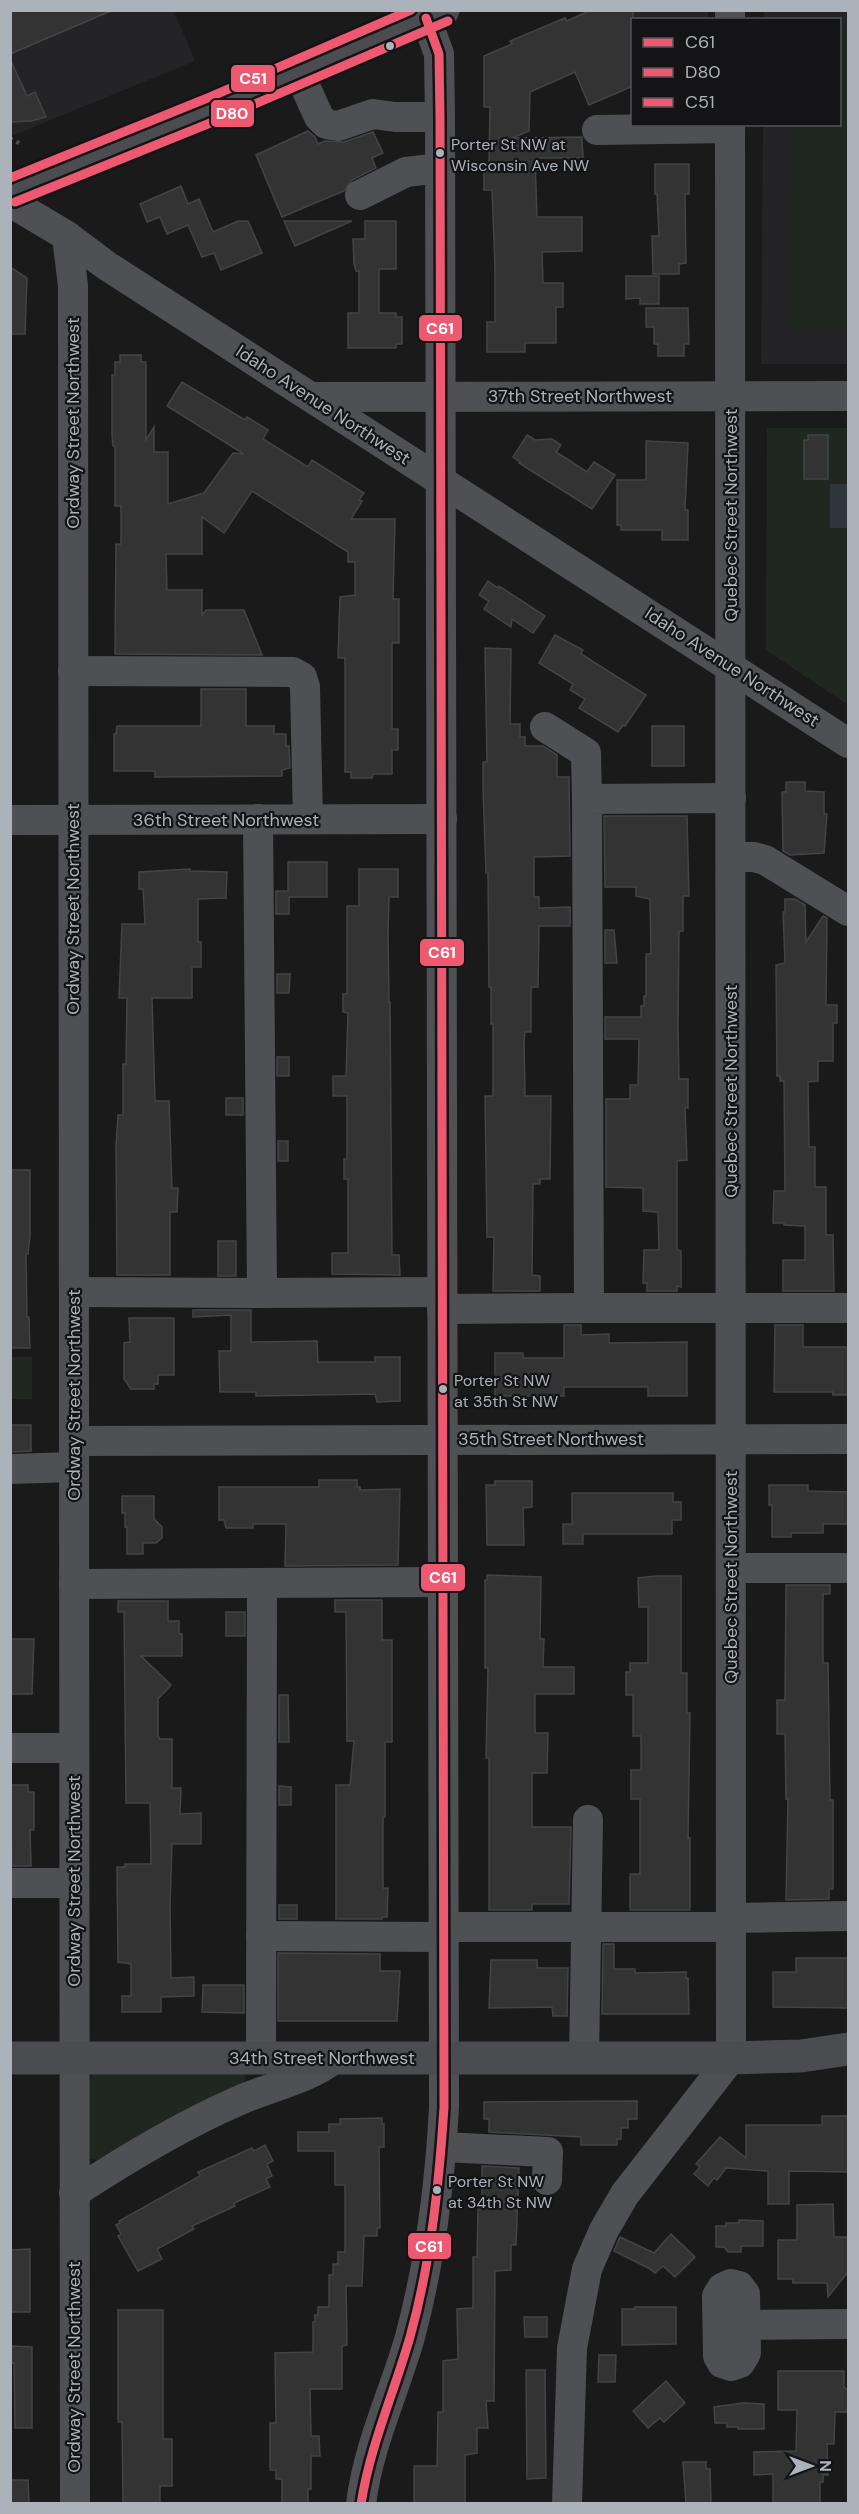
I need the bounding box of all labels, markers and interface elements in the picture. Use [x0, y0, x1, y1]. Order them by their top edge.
legend [631, 18, 841, 126]
text: C61 [685, 30, 715, 54]
unlabelled marker [384, 40, 396, 52]
text: D80 [685, 60, 721, 84]
line badge: C51 [230, 64, 276, 93]
text: C51 [239, 68, 267, 89]
text: C51 [685, 90, 715, 114]
line badge: D80 [210, 99, 255, 128]
text: D80 [216, 103, 248, 124]
place label: Porter St NW at Wisconsin Ave NW [451, 134, 590, 176]
marker: Porter St NW at Wisconsin Ave NW [434, 147, 446, 159]
line badge: C61 [418, 314, 463, 342]
street label: Ordway Street Northwest [61, 317, 85, 529]
text: C61 [426, 318, 454, 339]
street label: Idaho Avenue Northwest [231, 340, 415, 470]
street label: 37th Street Northwest [488, 384, 672, 408]
street label: Quebec Street Northwest [719, 408, 743, 622]
street label: Idaho Avenue Northwest [640, 602, 824, 732]
street label: Ordway Street Northwest [61, 803, 85, 1015]
street label: 36th Street Northwest [133, 808, 319, 832]
line badge: C61 [419, 938, 465, 967]
text: C61 [428, 942, 456, 963]
street label: Quebec Street Northwest [719, 984, 743, 1198]
street label: Ordway Street Northwest [62, 1289, 86, 1501]
place label: Porter St NW at 35th St NW [454, 1370, 559, 1412]
marker: Porter St NW at 35th St NW [437, 1383, 449, 1395]
street label: 35th Street Northwest [458, 1427, 644, 1451]
street label: Quebec Street Northwest [719, 1470, 743, 1684]
line badge: C61 [420, 1563, 466, 1592]
text: C61 [429, 1567, 457, 1588]
street label: Ordway Street Northwest [62, 1775, 86, 1987]
street label: 34th Street Northwest [229, 2046, 415, 2070]
place label: Porter St NW at 34th St NW [448, 2171, 553, 2213]
marker: Porter St NW at 34th St NW [431, 2184, 443, 2196]
line badge: C61 [407, 2232, 452, 2260]
text: C61 [415, 2236, 443, 2257]
street label: Ordway Street Northwest [62, 2261, 86, 2473]
north arrow [781, 2436, 841, 2496]
text: N [815, 2460, 836, 2472]

